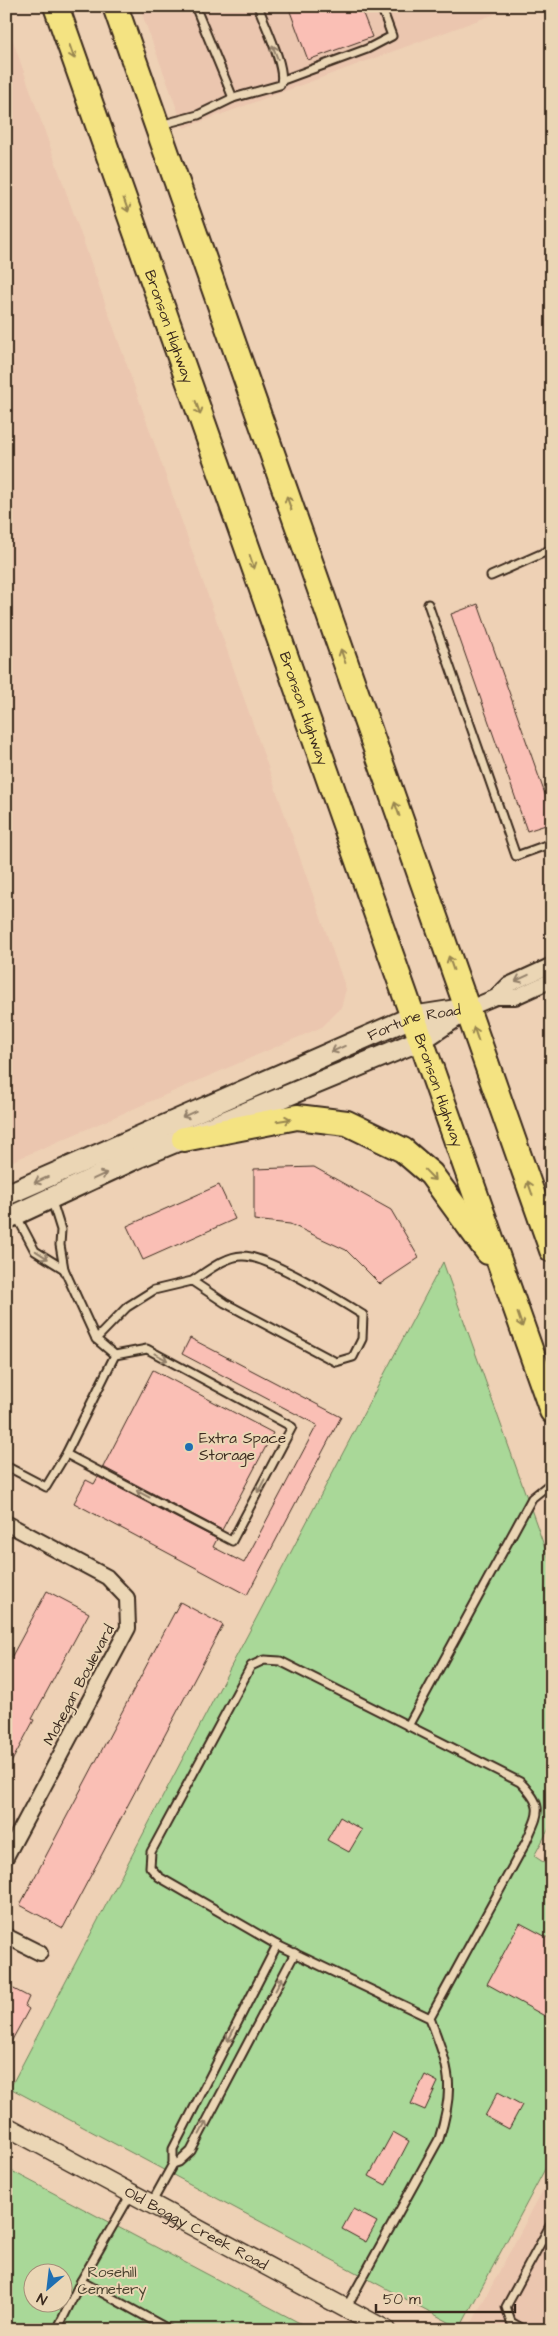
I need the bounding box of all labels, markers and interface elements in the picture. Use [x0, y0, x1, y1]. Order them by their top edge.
one-way arrow [68, 44, 78, 60]
one-way arrow [270, 45, 279, 60]
one-way arrow [122, 197, 132, 213]
street label: Bronson Highway [139, 267, 199, 387]
one-way arrow [194, 400, 203, 416]
one-way arrow [284, 496, 293, 511]
one-way arrow [248, 553, 257, 569]
street label: Bronson Highway [274, 649, 334, 768]
one-way arrow [338, 649, 347, 664]
one-way arrow [392, 802, 401, 818]
one-way arrow [446, 955, 455, 971]
one-way arrow [515, 974, 530, 984]
street label: Fortune Road [364, 999, 462, 1046]
one-way arrow [471, 1027, 480, 1042]
street label: Bronson Highway [409, 1031, 469, 1150]
one-way arrow [331, 1044, 346, 1054]
one-way arrow [182, 1110, 197, 1120]
one-way arrow [276, 1114, 292, 1124]
one-way arrow [424, 1168, 436, 1181]
one-way arrow [92, 1170, 107, 1180]
one-way arrow [34, 1175, 49, 1185]
one-way arrow [525, 1180, 534, 1196]
one-way arrow [34, 1250, 48, 1260]
one-way arrow [516, 1312, 525, 1327]
one-way arrow [153, 1352, 168, 1362]
place label: Extra Space Storage [199, 1428, 286, 1467]
marker: Extra Space Storage [183, 1441, 195, 1453]
one-way arrow [256, 1478, 265, 1493]
one-way arrow [136, 1489, 151, 1498]
street label: Mohegan Boulevard [38, 1621, 121, 1749]
one-way arrow [274, 1976, 284, 1991]
one-way arrow [226, 2028, 236, 2043]
one-way arrow [198, 2120, 208, 2135]
street label: Old Boggy Creek Road [121, 2181, 272, 2275]
park label: Rosehill Cemetery [77, 2262, 147, 2301]
north arrow [22, 2264, 72, 2314]
scale bar [376, 2281, 514, 2313]
text: N [34, 2288, 51, 2309]
text: 50 m [383, 2289, 421, 2310]

